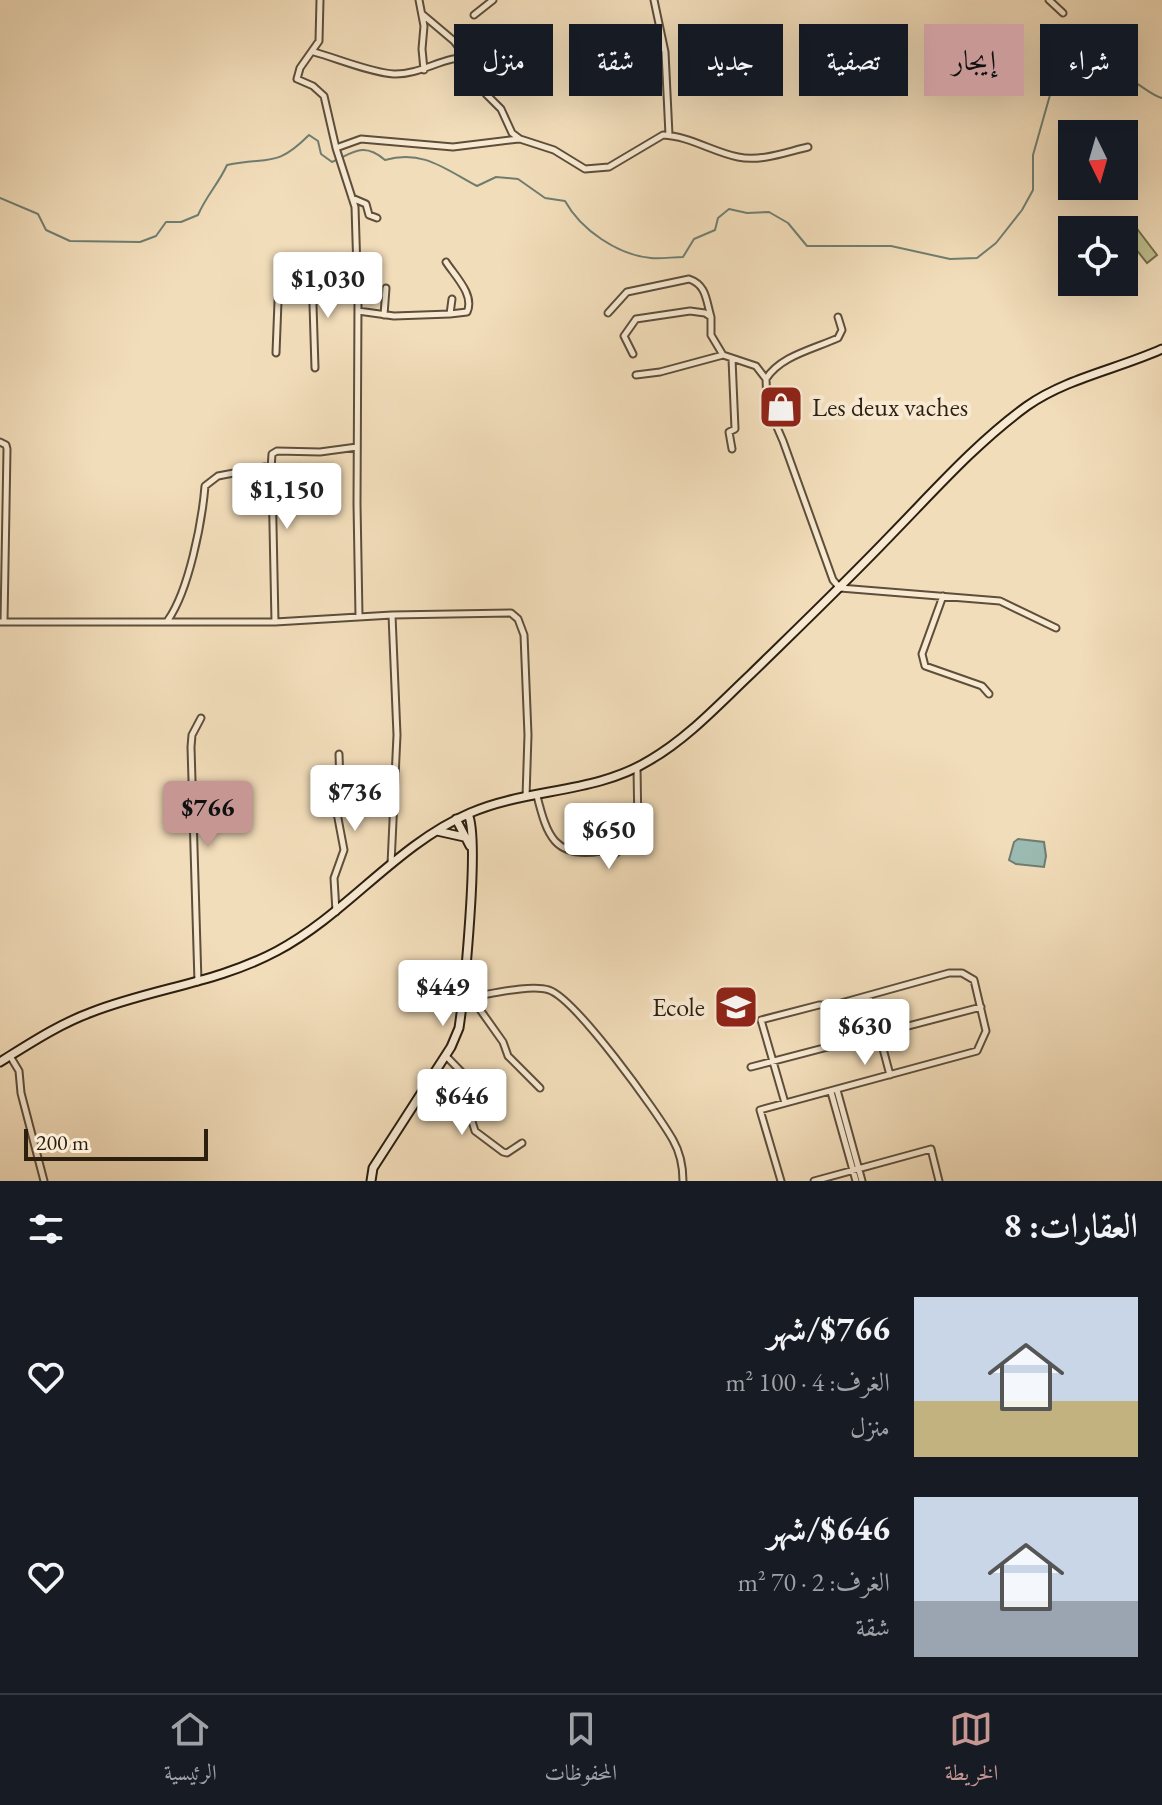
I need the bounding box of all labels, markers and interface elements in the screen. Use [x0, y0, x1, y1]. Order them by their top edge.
chip: منزل [454, 24, 553, 96]
chip: شقة [569, 24, 662, 96]
chip: جديد [678, 24, 783, 96]
chip: تصفية [799, 24, 908, 96]
chip: إيجار [924, 24, 1024, 96]
chip: شراء [1040, 24, 1138, 96]
north arrow [1058, 120, 1138, 200]
map controls [1058, 120, 1138, 296]
button: locate [1058, 216, 1138, 296]
pin: $1,030 [263, 252, 393, 320]
text: $1,030 [291, 261, 365, 295]
shop icon: Les deux vaches [757, 383, 805, 431]
place label: Les deux vaches [812, 390, 968, 424]
pin: $1,150 [222, 463, 352, 531]
text: $1,150 [250, 472, 324, 506]
pin: $736 [308, 765, 402, 833]
text: $736 [328, 774, 382, 808]
pin: $766 [161, 781, 255, 849]
text: $766 [181, 790, 235, 824]
pin: $650 [562, 803, 656, 871]
text: $650 [582, 812, 636, 846]
pin: $449 [396, 960, 490, 1028]
text: $449 [416, 969, 470, 1003]
school or university icon: Ecole [712, 983, 760, 1031]
place label: Ecole [652, 990, 705, 1024]
pin: $630 [818, 999, 912, 1067]
text: $630 [838, 1008, 892, 1042]
pin: $646 [415, 1069, 509, 1137]
text: $646 [435, 1078, 489, 1112]
scale bar [24, 1125, 208, 1161]
text: 200 m [36, 1128, 89, 1157]
text: العقارات: 8 [1004, 1203, 1138, 1247]
icon: filters [24, 1207, 68, 1251]
text: $766/شهر [768, 1306, 890, 1350]
icon: home [978, 1329, 1074, 1425]
icon: heart [24, 1355, 68, 1399]
text: الغرف: 4 · 100 m² [725, 1365, 890, 1399]
text: منزل [850, 1410, 890, 1444]
text: $646/شهر [768, 1506, 890, 1550]
icon: home [978, 1529, 1074, 1625]
icon: heart [24, 1555, 68, 1599]
text: الغرف: 2 · 70 m² [738, 1565, 890, 1599]
text: شقة [856, 1610, 890, 1644]
tab: الرئيسية [164, 1707, 217, 1794]
tab: المحفوظات [544, 1707, 617, 1794]
tab: الخريطة [945, 1707, 998, 1794]

